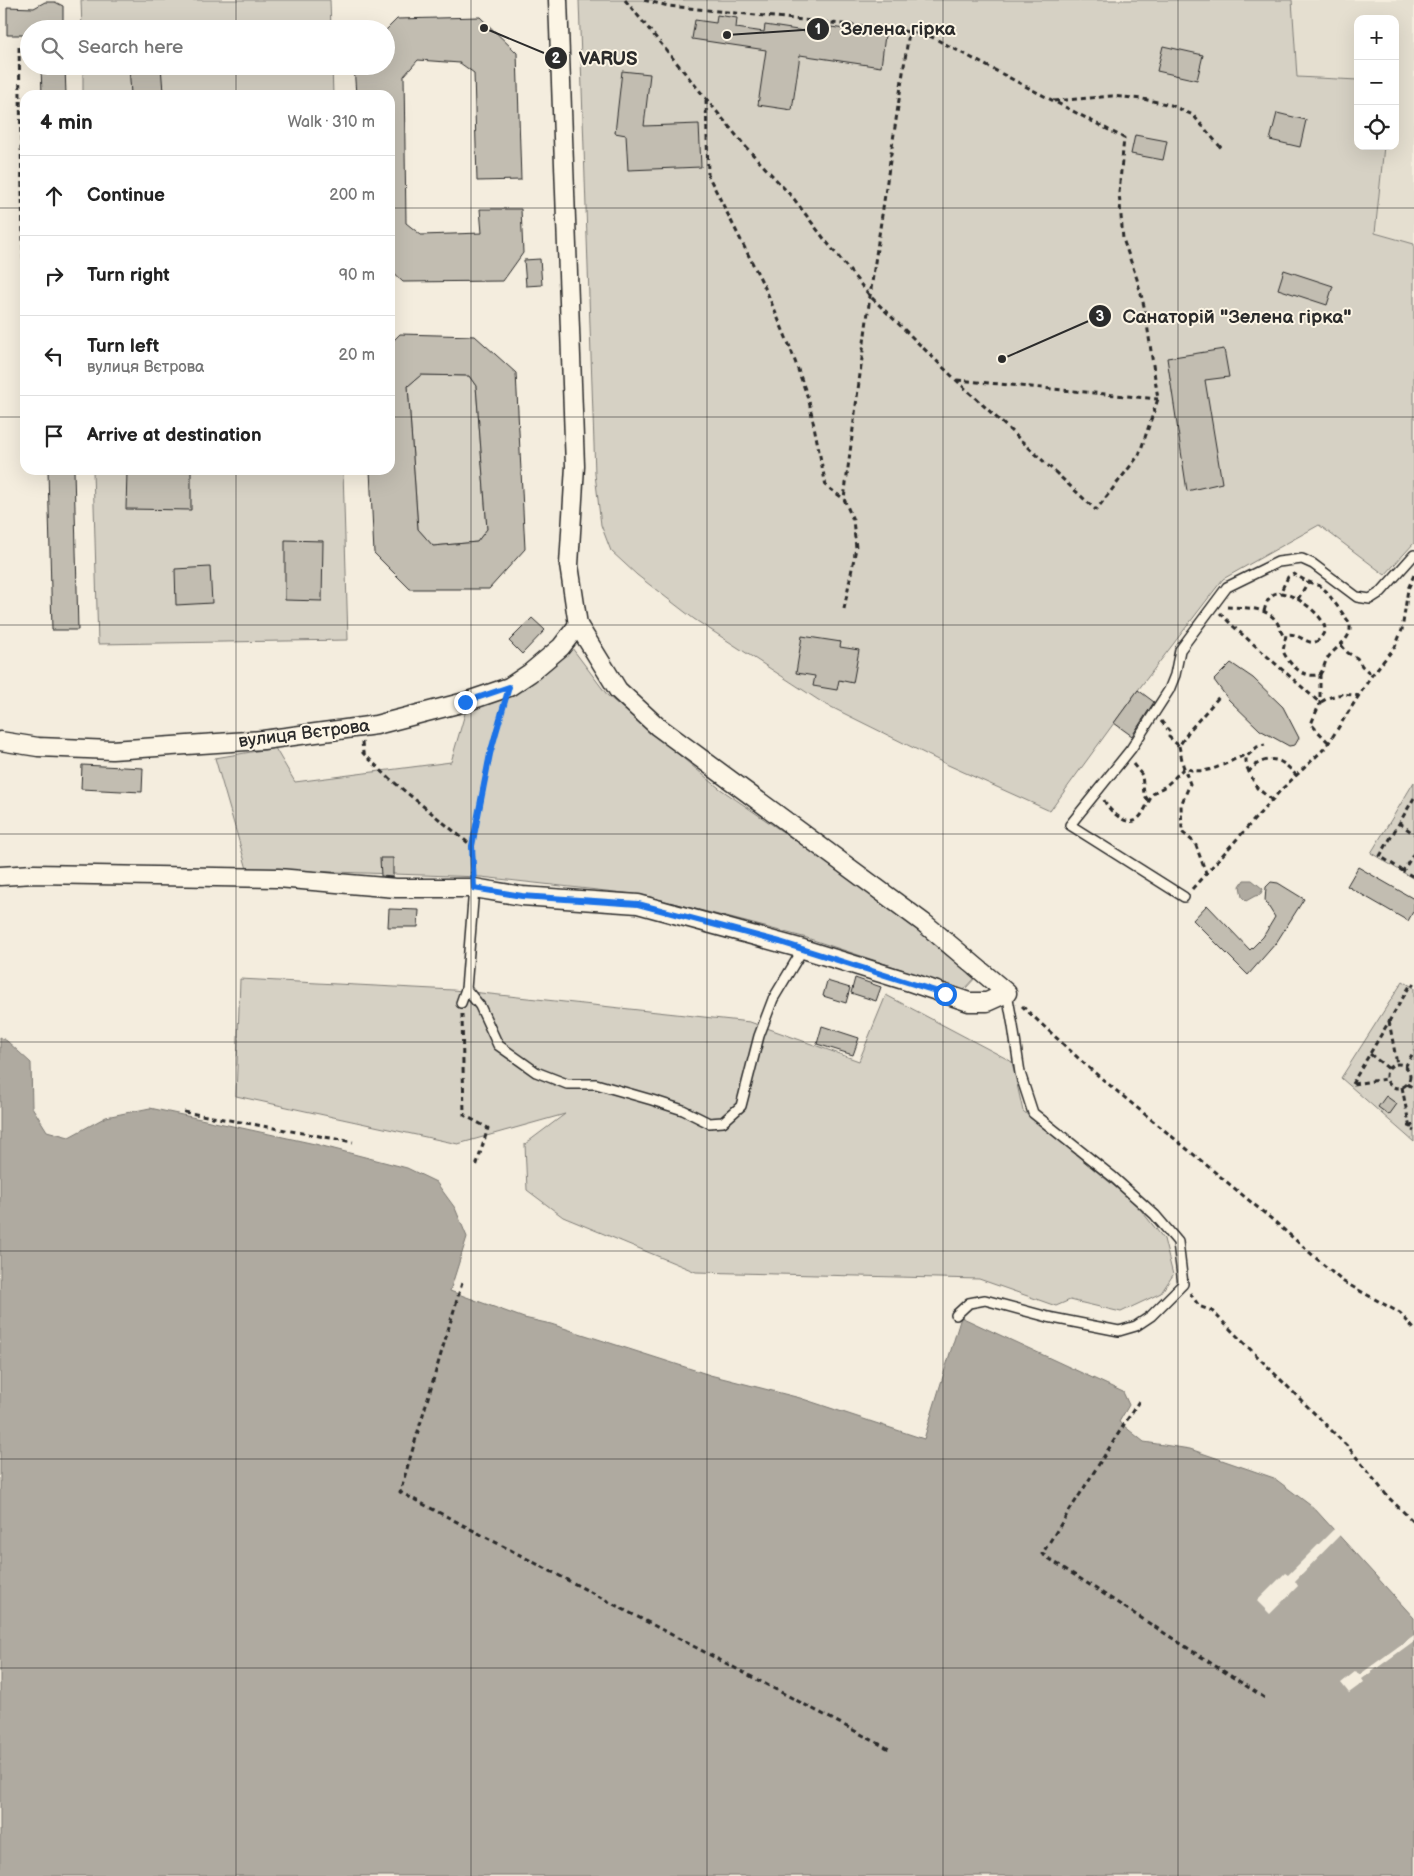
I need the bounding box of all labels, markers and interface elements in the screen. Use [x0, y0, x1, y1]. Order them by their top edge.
callout: Зелена гірка [806, 12, 966, 46]
map controls [1354, 15, 1399, 150]
button: + [1354, 15, 1399, 60]
text: Зелена гірка [840, 18, 957, 41]
search box [20, 20, 395, 75]
text: 1 [815, 20, 821, 39]
icon: search [38, 34, 66, 62]
text: Search here [78, 36, 183, 59]
callout: VARUS [543, 41, 647, 75]
text: VARUS [578, 48, 638, 71]
text: 2 [552, 49, 561, 68]
button: − [1354, 60, 1399, 105]
button: locate [1354, 105, 1399, 150]
text: 4 min [40, 110, 93, 135]
text: Walk · 310 m [287, 113, 375, 132]
icon: ahead [40, 182, 68, 210]
text: Continue [87, 184, 165, 207]
text: 200 m [329, 186, 375, 205]
icon: right [40, 262, 68, 290]
text: Turn right [87, 264, 170, 287]
text: 90 m [339, 266, 375, 285]
callout: Санаторій "Зелена гірка" [1087, 299, 1362, 333]
text: Санаторій "Зелена гірка" [1122, 306, 1352, 329]
text: 3 [1096, 307, 1105, 326]
text: Turn left [87, 335, 159, 358]
icon: left [40, 342, 68, 370]
text: 20 m [339, 346, 375, 365]
text: вулиця Вєтрова [87, 358, 205, 377]
icon: arrive [40, 422, 68, 450]
text: Arrive at destination [87, 424, 262, 447]
route end [454, 691, 477, 714]
street label: вулиця Вєтрова [237, 715, 371, 752]
route start [934, 983, 957, 1006]

